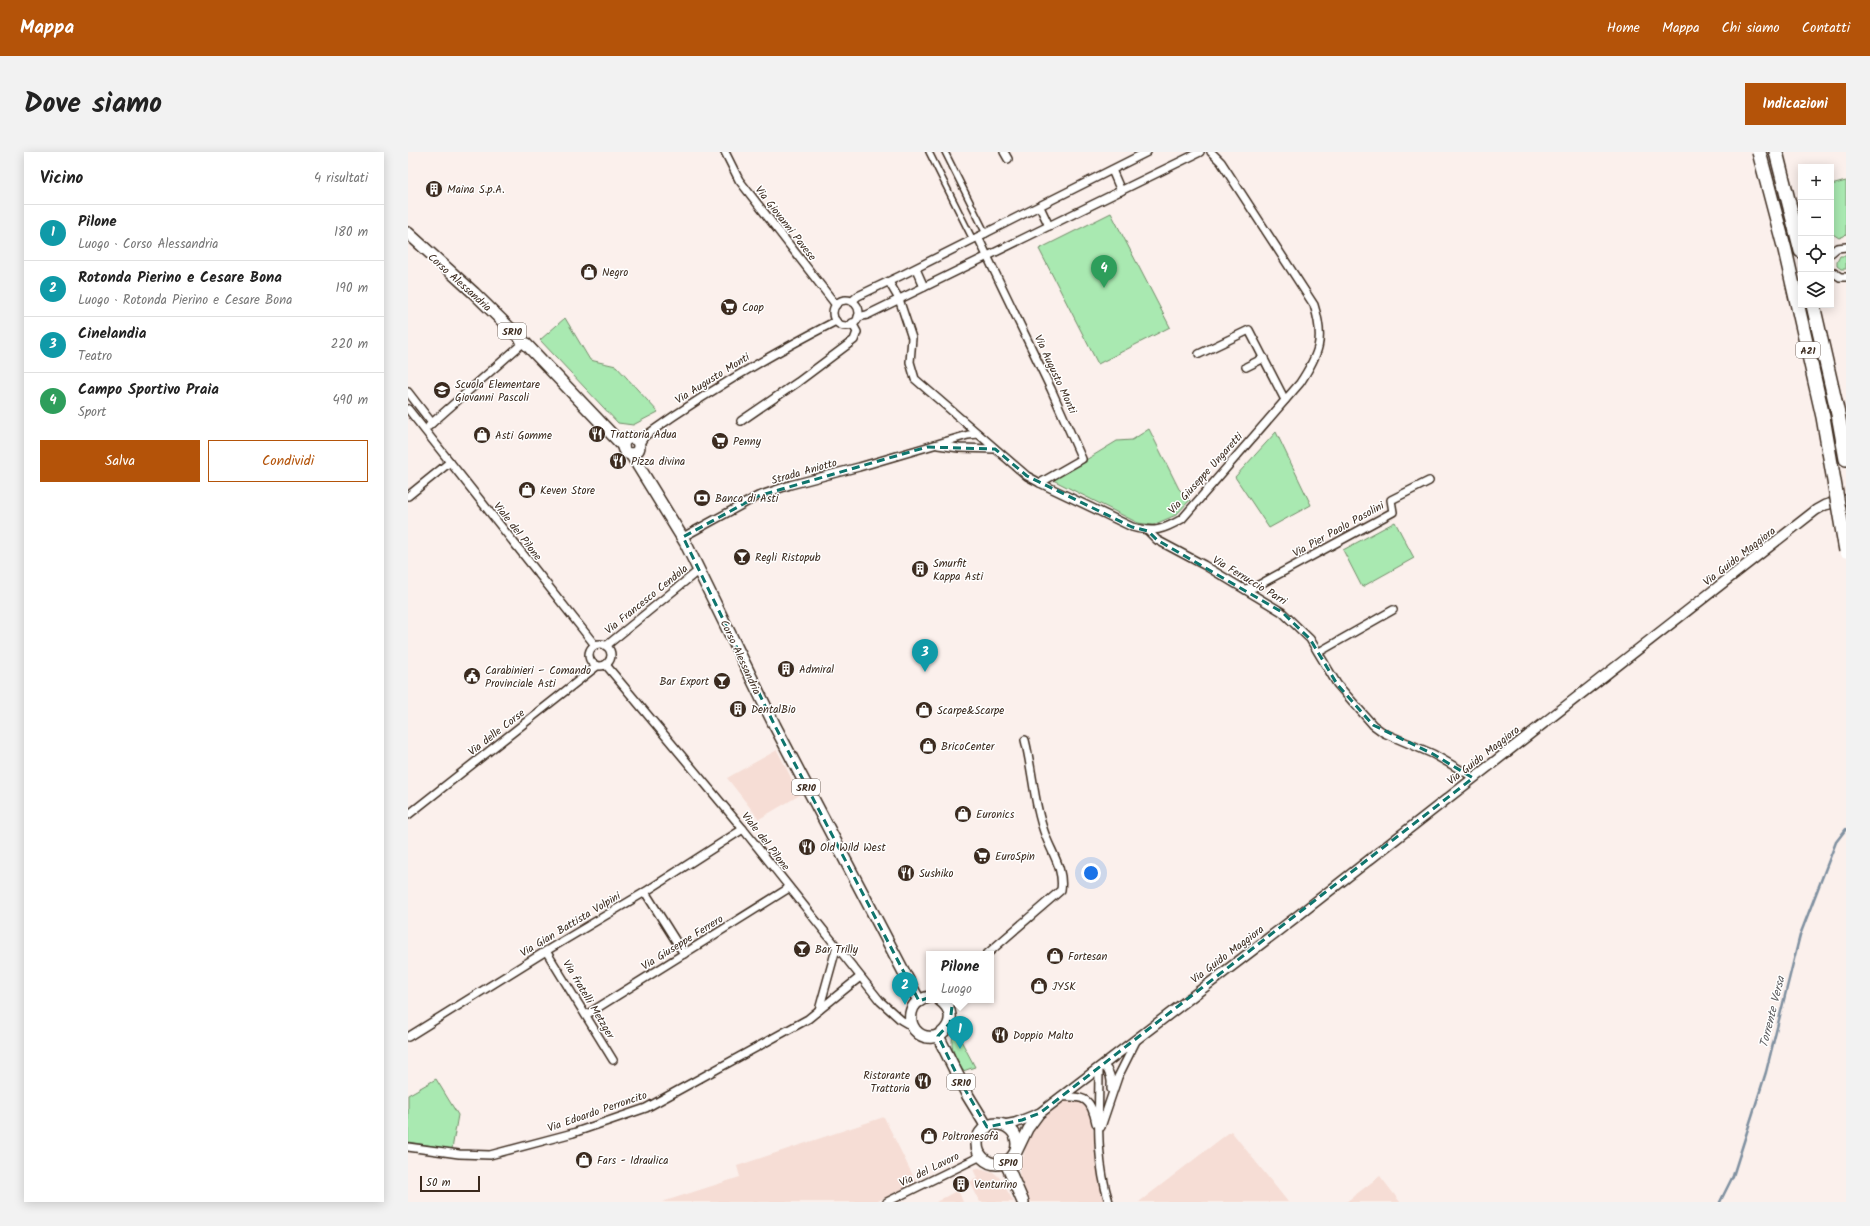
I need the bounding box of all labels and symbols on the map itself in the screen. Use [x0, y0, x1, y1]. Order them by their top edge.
building icon: Maina S.p.A. [424, 179, 444, 199]
place label: Maina S.p.A. [447, 181, 505, 199]
street label: Via Giovanni Pavese [750, 182, 820, 265]
street label: Corso Alessandria [423, 249, 495, 317]
pin: 4 [1091, 255, 1117, 288]
shop icon: Negro [579, 262, 599, 282]
place label: Negro [602, 264, 628, 282]
supermarket icon: Coop [719, 297, 739, 317]
place label: Coop [742, 299, 765, 317]
road number: SR10 [498, 323, 526, 339]
street label: Via Augusto Monti [1029, 332, 1081, 417]
road number: A21 [1796, 342, 1820, 358]
street label: Via Augusto Monti [672, 348, 754, 409]
place label: Scuola Elementare Giovanni Pascoli [455, 376, 540, 407]
school or university icon: Scuola Elementare Giovanni Pascoli [432, 380, 452, 400]
restaurant icon: Trattoria Adua [587, 424, 607, 444]
shop icon: Asti Gomme [472, 425, 492, 445]
place label: Trattoria Adua [610, 426, 677, 444]
place label: Asti Gomme [495, 427, 552, 445]
street label: Via Giuseppe Ungaretti [1164, 428, 1248, 519]
supermarket icon: Penny [710, 431, 730, 451]
place label: Penny [733, 433, 762, 451]
restaurant icon: Pizza divina [608, 451, 628, 471]
place label: Pizza divina [631, 453, 685, 471]
street label: Strada Aniotto [769, 454, 839, 490]
shop icon: Keven Store [517, 480, 537, 500]
place label: Keven Store [540, 482, 595, 500]
bank icon: Banca di Asti [692, 488, 712, 508]
place label: Banca di Asti [715, 490, 779, 508]
street label: Via Pier Paolo Pasolini [1289, 497, 1388, 563]
street label: Viale del Pilone [488, 498, 546, 565]
street label: Via Guido Maggiora [1699, 523, 1780, 591]
bar icon: Regli Ristopub [732, 547, 752, 567]
place label: Regli Ristopub [755, 549, 821, 567]
street label: Via Ferruccio Parri [1209, 551, 1291, 610]
place label: Smurfit Kappa Asti [933, 555, 983, 586]
building icon: Smurfit Kappa Asti [910, 559, 930, 579]
street label: Via Francesco Cendola [601, 560, 692, 639]
street label: Corso Alessandria [715, 617, 765, 698]
pin: 3 [912, 639, 938, 672]
building icon: Admiral [776, 659, 796, 679]
place label: Admiral [799, 661, 834, 679]
place label: Carabinieri – Comando Provinciale Asti [485, 662, 591, 693]
public building icon: Carabinieri – Comando Provinciale Asti [462, 666, 482, 686]
bar icon: Bar Export [712, 671, 732, 691]
place label: Bar Export [660, 673, 710, 691]
building icon: DentalBio [728, 699, 748, 719]
shop icon: Scarpe&Scarpe [914, 700, 934, 720]
place label: DentalBio [751, 701, 796, 719]
place label: Scarpe&Scarpe [937, 702, 1004, 720]
street label: Via delle Corse [464, 705, 529, 761]
street label: Via Guido Maggiora [1443, 722, 1524, 790]
shop icon: BricoCenter [918, 736, 938, 756]
place label: BricoCenter [941, 738, 996, 756]
road number: SR10 [792, 779, 820, 795]
shop icon: Euronics [953, 804, 973, 824]
place label: Euronics [976, 806, 1015, 824]
street label: Viale del Pilone [736, 808, 794, 875]
restaurant icon: Old Wild West [797, 837, 817, 857]
place label: Old Wild West [820, 839, 886, 857]
supermarket icon: EuroSpin [972, 846, 992, 866]
place label: EuroSpin [995, 848, 1035, 866]
restaurant icon: Sushiko [896, 863, 916, 883]
your location [1081, 863, 1101, 883]
place label: Sushiko [919, 865, 953, 883]
street label: Via Gian Battista Volpini [517, 887, 625, 962]
street label: Via Giuseppe Ferrero [638, 910, 727, 975]
street label: Via Guido Maggiora [1187, 921, 1268, 989]
bar icon: Bar Trilly [792, 939, 812, 959]
place label: Bar Trilly [815, 941, 859, 959]
shop icon: Fortesan [1045, 946, 1065, 966]
place label: Fortesan [1068, 948, 1107, 966]
street label: Via fratelli Metzger [557, 957, 620, 1044]
pin: 2 [892, 972, 918, 1005]
water label: Torrente Versa [1754, 973, 1791, 1050]
shop icon: JYSK [1029, 976, 1049, 996]
place label: JYSK [1052, 978, 1076, 996]
pin: 1 [947, 1016, 973, 1049]
restaurant icon: Doppio Malto [990, 1025, 1010, 1045]
place label: Doppio Malto [1013, 1027, 1073, 1045]
place label: Ristorante Trattoria [863, 1067, 910, 1098]
restaurant icon: Ristorante Trattoria [913, 1071, 933, 1091]
road number: SR10 [947, 1074, 975, 1090]
street label: Via Edoardo Perroncito [545, 1086, 650, 1137]
shop icon: Poltronesofà [919, 1126, 939, 1146]
place label: Poltronesofà [942, 1128, 998, 1146]
street label: Via del Lavoro [896, 1148, 963, 1192]
shop icon: Fars - Idraulica [574, 1150, 594, 1170]
place label: Fars - Idraulica [597, 1152, 668, 1170]
road number: SP10 [994, 1154, 1022, 1170]
scale bar [420, 1174, 480, 1193]
building icon: Venturino [951, 1174, 971, 1194]
place label: Venturino [974, 1176, 1017, 1194]

